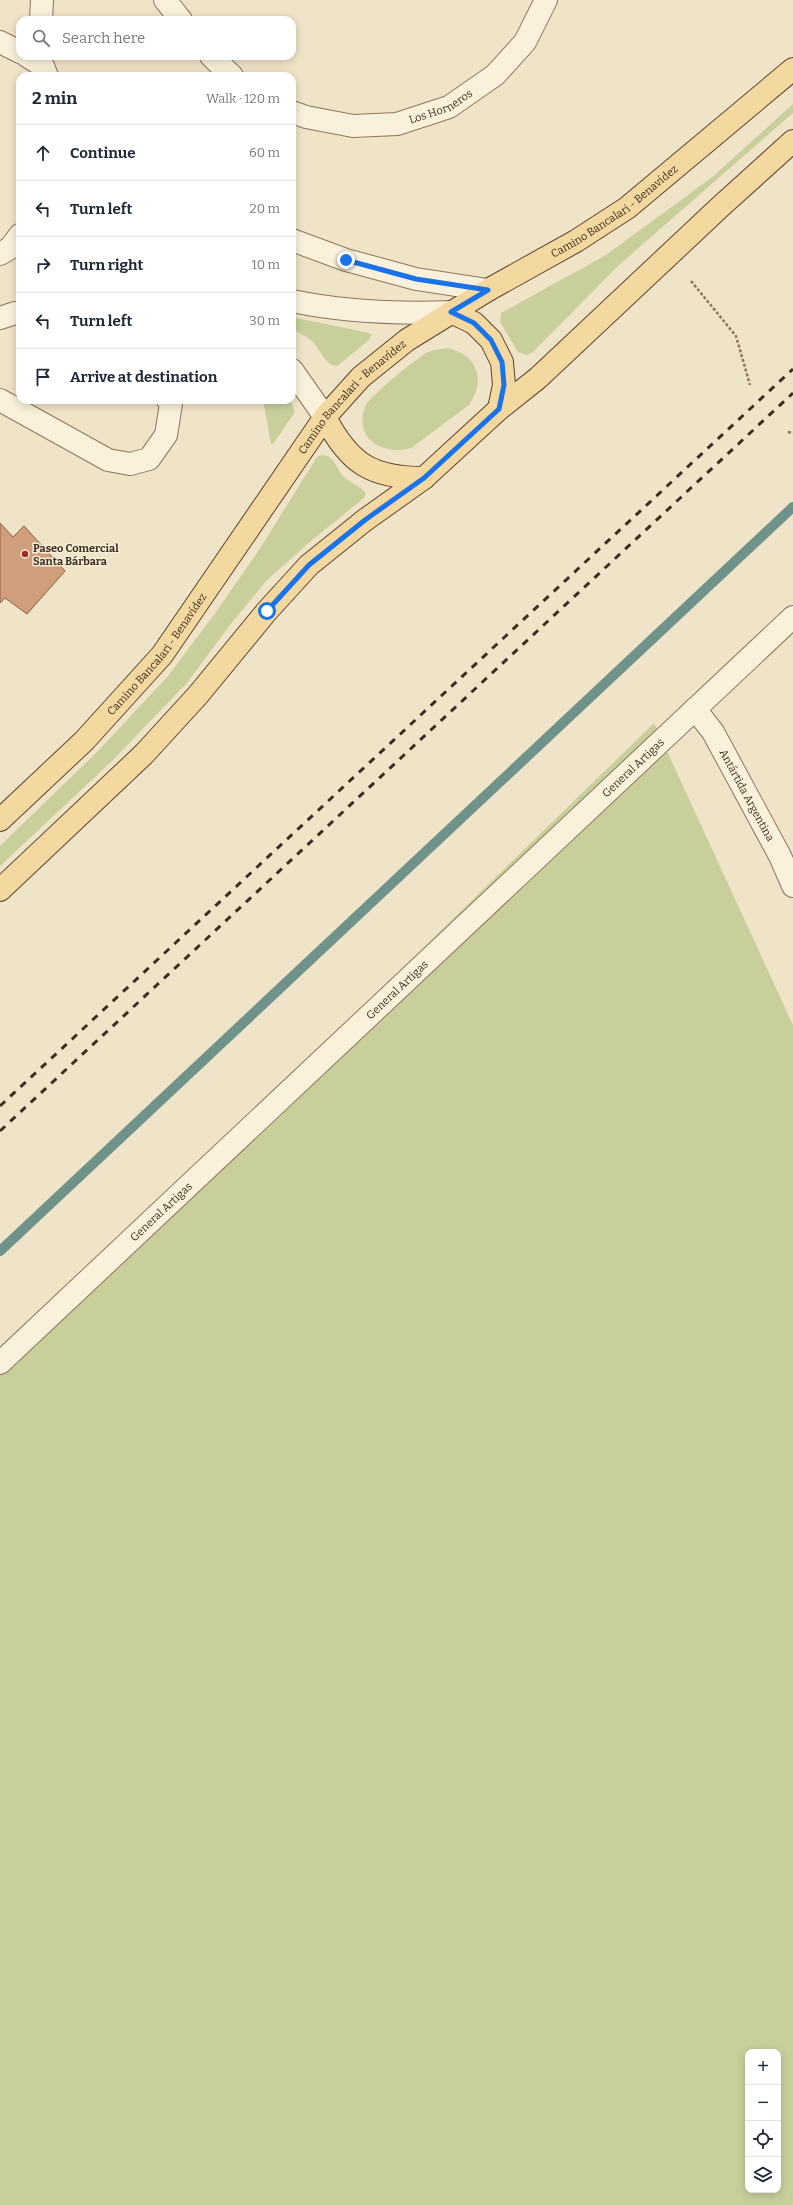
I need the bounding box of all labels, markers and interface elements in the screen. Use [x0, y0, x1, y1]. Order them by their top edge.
search box [16, 16, 296, 60]
icon: search [30, 27, 52, 49]
text: Search here [62, 29, 145, 47]
street label: Los Horneros [407, 86, 475, 126]
text: 2 min [32, 88, 77, 109]
text: Walk · 120 m [206, 91, 280, 106]
icon: ahead [32, 142, 54, 164]
text: Continue [70, 144, 136, 162]
text: 60 m [249, 145, 280, 160]
street label: Camino Bancalari - Benavídez [548, 162, 680, 260]
icon: left [32, 198, 54, 220]
text: Turn left [70, 200, 132, 218]
text: 20 m [250, 201, 280, 216]
route end [337, 251, 355, 269]
icon: right [32, 254, 54, 276]
text: Turn right [70, 256, 143, 274]
text: 10 m [251, 257, 280, 272]
icon: left [32, 310, 54, 332]
text: Turn left [70, 312, 132, 330]
text: 30 m [249, 313, 280, 328]
street label: Camino Bancalari - Benavídez [295, 337, 408, 456]
icon: arrive [32, 366, 54, 388]
text: Arrive at destination [70, 368, 217, 386]
place label: Paseo Comercial Santa Bárbara [33, 542, 119, 568]
marker: Paseo Comercial Santa Bárbara [20, 549, 30, 559]
street label: Camino Bancalari - Benavídez [104, 590, 209, 718]
route start [258, 602, 276, 620]
street label: General Artigas [599, 735, 667, 800]
street label: Antártida Argentina [717, 747, 777, 843]
street label: General Artigas [363, 957, 431, 1022]
street label: General Artigas [127, 1179, 195, 1244]
map controls [745, 2049, 781, 2193]
button: + [745, 2049, 781, 2085]
button: − [745, 2085, 781, 2121]
button: locate [745, 2121, 781, 2157]
button: layers [745, 2157, 781, 2193]

